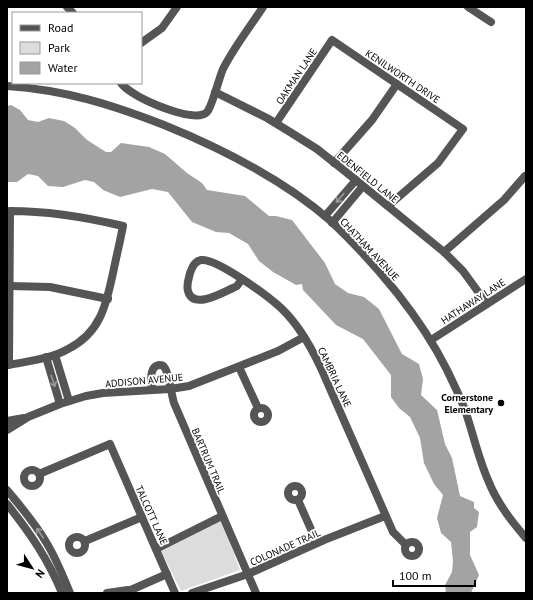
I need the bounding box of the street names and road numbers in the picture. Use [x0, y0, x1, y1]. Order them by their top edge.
street label: OAKMAN LANE [273, 46, 320, 107]
street label: KENILWORTH DRIVE [363, 47, 442, 106]
street label: EDENFIELD LANE [334, 149, 401, 206]
street label: CHATHAM AVENUE [337, 215, 402, 283]
street label: HATHAWAY LANE [439, 276, 508, 327]
street label: CAMBRIA LANE [315, 345, 354, 409]
street label: ADDISON AVENUE [105, 371, 184, 390]
street label: BARTRUM TRAIL [189, 426, 228, 496]
street label: TALCOTT LANE [133, 483, 170, 547]
street label: COLONADE TRAIL [248, 526, 322, 569]

